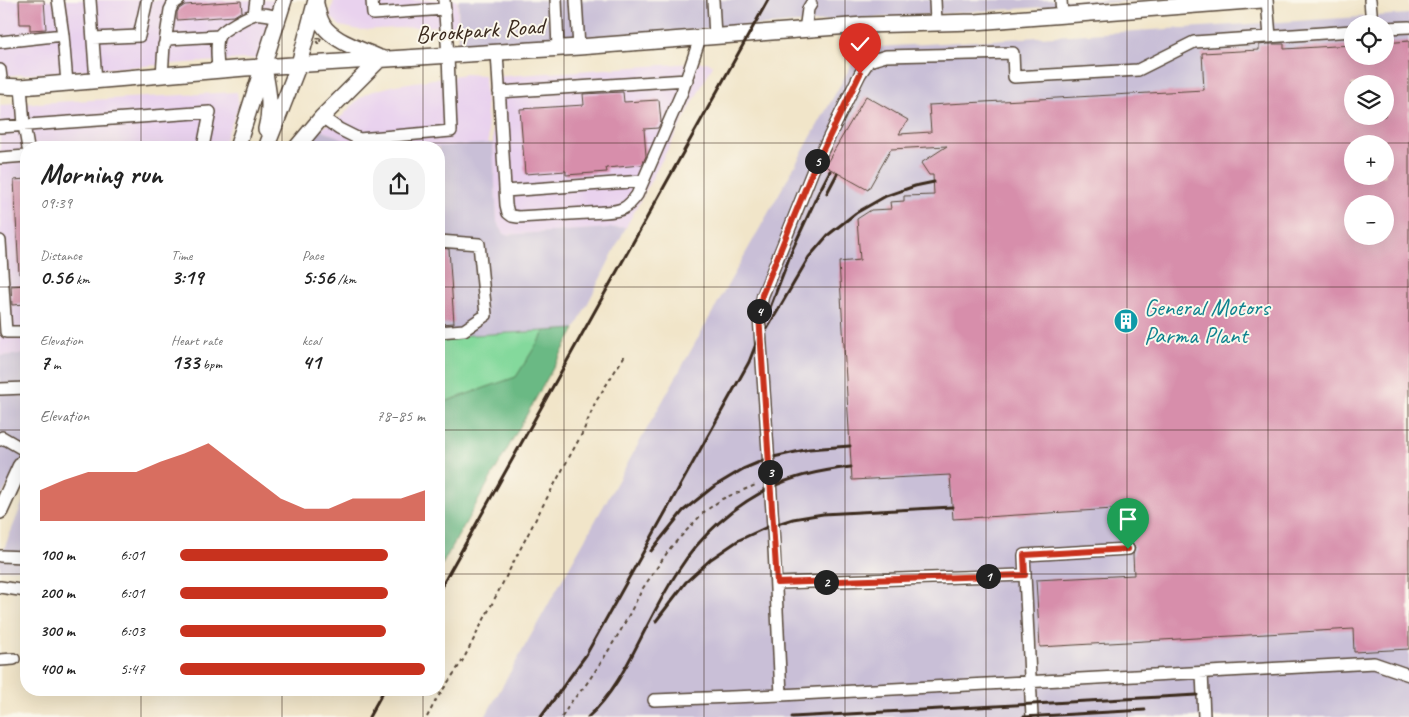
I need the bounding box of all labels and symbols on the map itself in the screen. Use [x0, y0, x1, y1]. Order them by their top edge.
street label: Brookpark Road [415, 10, 549, 49]
pin [839, 23, 881, 74]
pin: 5 [804, 148, 830, 174]
place label: General Motors Parma Plant [1144, 292, 1271, 350]
pin: 4 [746, 298, 772, 324]
building icon: General Motors Parma Plant [1113, 308, 1139, 334]
pin: 3 [758, 460, 782, 484]
pin [1107, 498, 1149, 549]
pin: 1 [976, 564, 1000, 588]
pin: 2 [814, 570, 838, 594]

